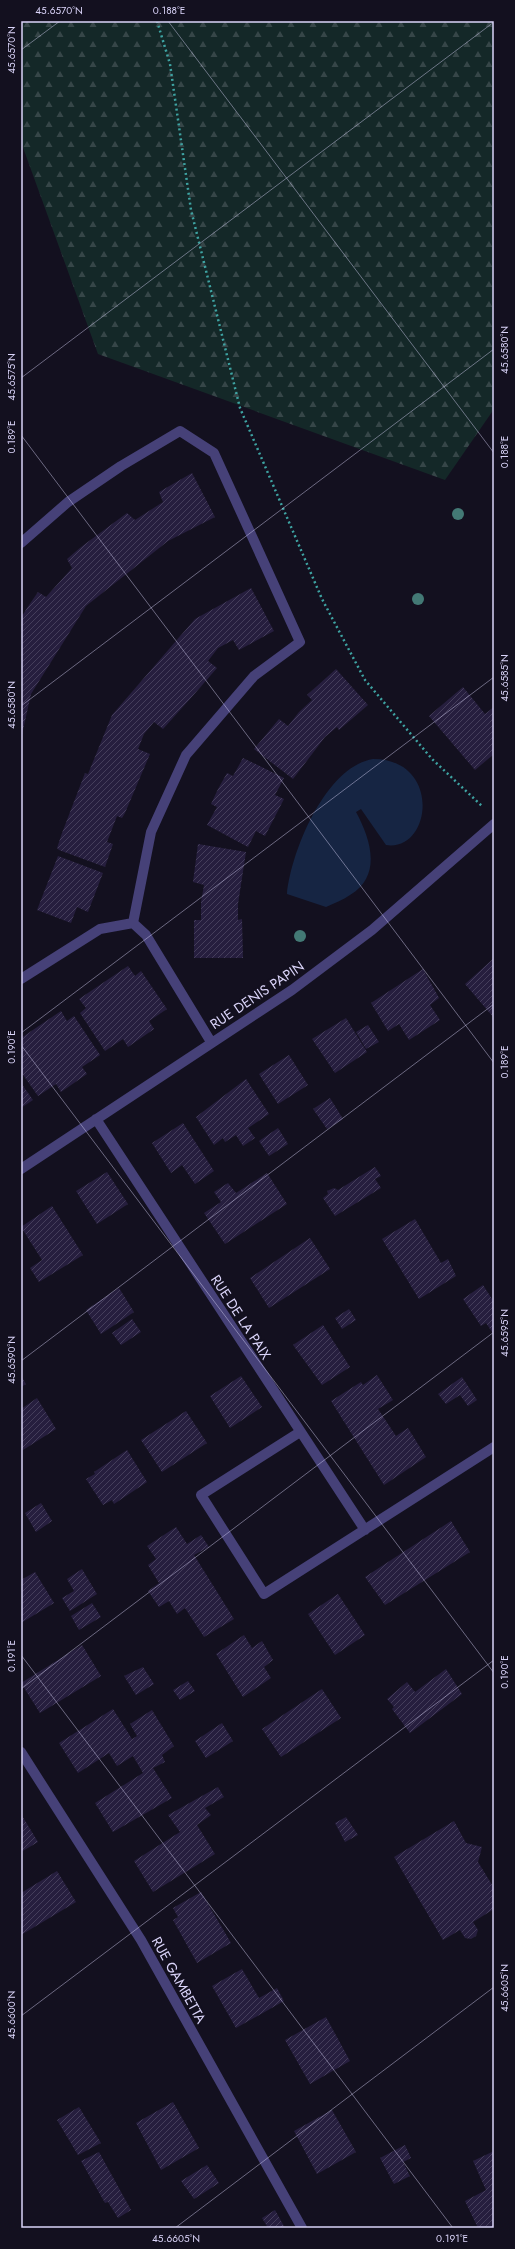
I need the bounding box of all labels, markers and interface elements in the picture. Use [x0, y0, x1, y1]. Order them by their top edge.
text: 45.6570°N [35, 3, 83, 18]
text: 0.188°E [153, 3, 185, 18]
text: 45.6570°N [4, 26, 19, 74]
text: 45.6580°N [497, 326, 512, 374]
text: 45.6575°N [4, 353, 19, 401]
text: 0.189°E [4, 421, 19, 454]
text: 0.188°E [497, 436, 512, 468]
text: 45.6585°N [497, 654, 512, 702]
text: 45.6580°N [4, 681, 19, 729]
street label: RUE DENIS PAPIN [206, 956, 308, 1034]
text: 0.190°E [4, 1030, 19, 1064]
text: 0.189°E [497, 1046, 512, 1079]
street label: RUE DE LA PAIX [206, 1271, 276, 1363]
text: 45.6595°N [497, 1309, 512, 1357]
text: 45.6590°N [4, 1336, 19, 1384]
text: 0.191°E [4, 1640, 19, 1672]
text: 0.190°E [497, 1655, 512, 1689]
street label: RUE GAMBETTA [147, 1933, 211, 2028]
text: 45.6605°N [497, 1964, 512, 2012]
text: 45.6600°N [4, 1991, 19, 2039]
text: 45.6605°N [152, 2231, 200, 2246]
text: 0.191°E [436, 2231, 468, 2246]

